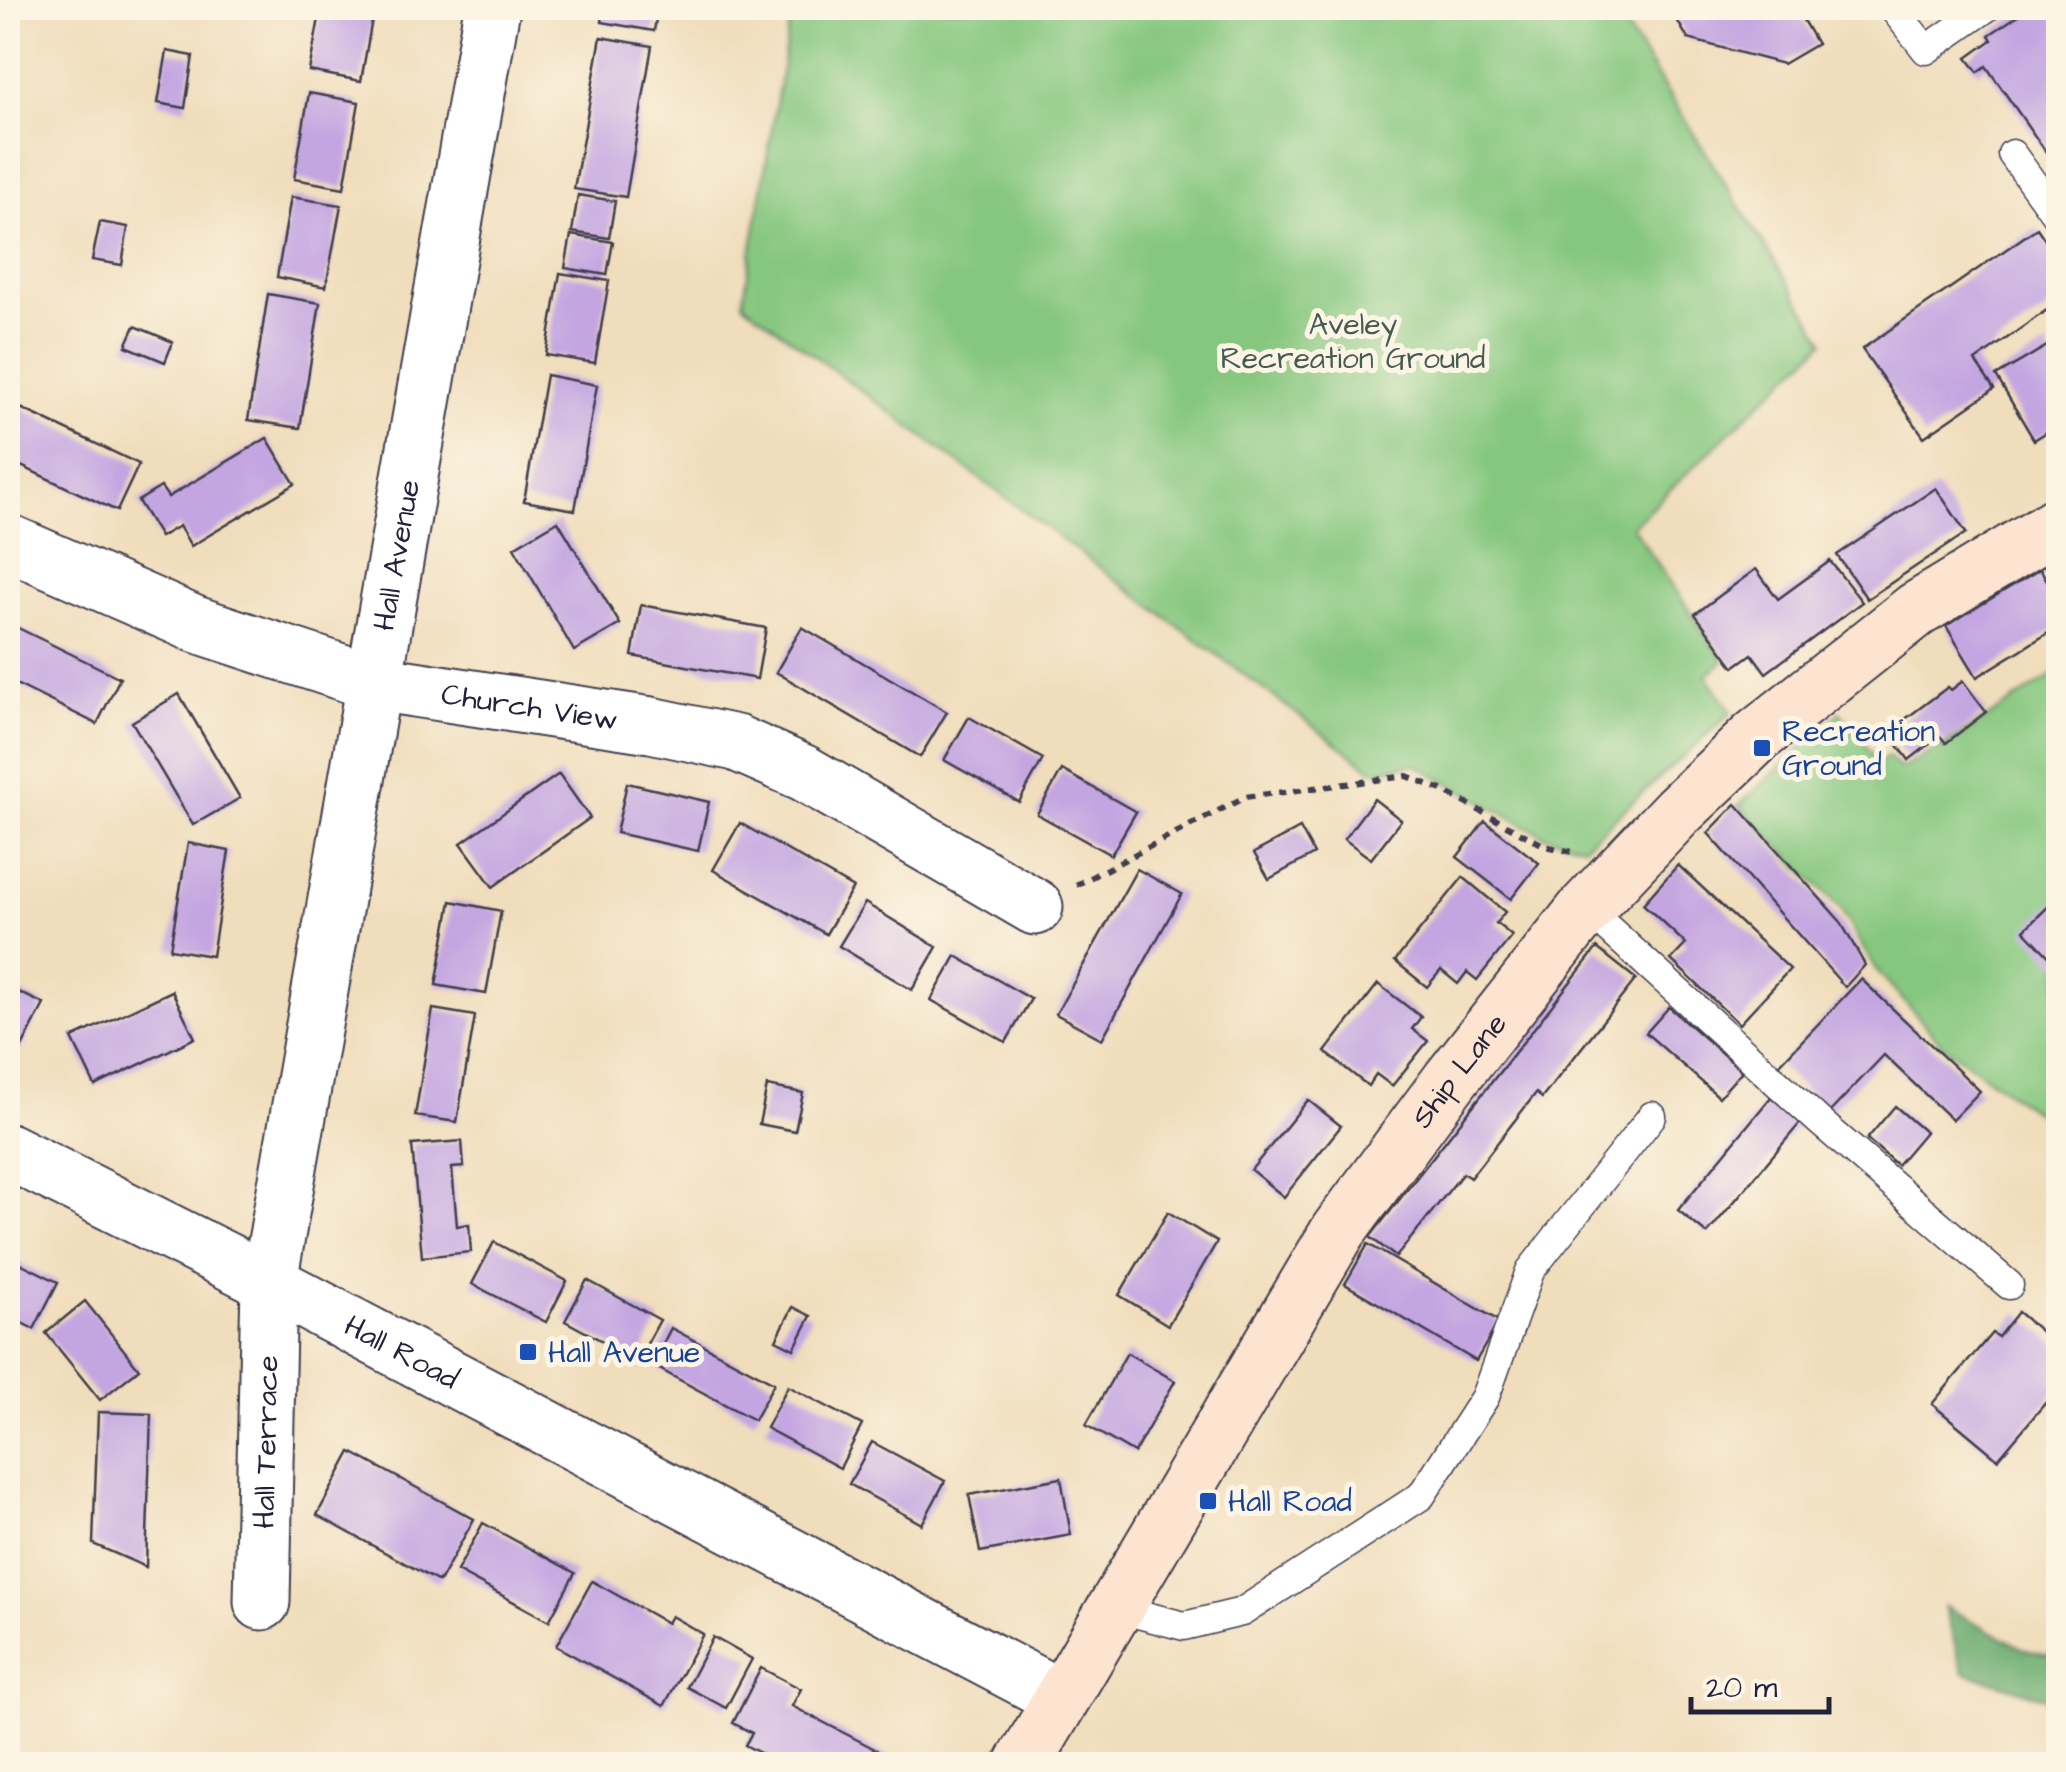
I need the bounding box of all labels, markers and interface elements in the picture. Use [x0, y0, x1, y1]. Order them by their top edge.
park label: Aveley Recreation Ground [1220, 304, 1486, 380]
street label: Hall Avenue [363, 477, 431, 634]
street label: Church View [438, 673, 620, 742]
place label: Recreation Ground [1782, 711, 1935, 787]
marker: Recreation Ground [1751, 737, 1773, 759]
street label: Ship Lane [1402, 1005, 1517, 1137]
street label: Hall Road [337, 1305, 466, 1400]
place label: Hall Avenue [548, 1332, 700, 1374]
marker: Hall Avenue [517, 1341, 539, 1363]
street label: Hall Terrace [244, 1355, 289, 1529]
place label: Hall Road [1228, 1481, 1352, 1523]
marker: Hall Road [1197, 1490, 1219, 1512]
scale bar [1691, 1652, 1828, 1714]
text: 20 m [1706, 1667, 1778, 1709]

